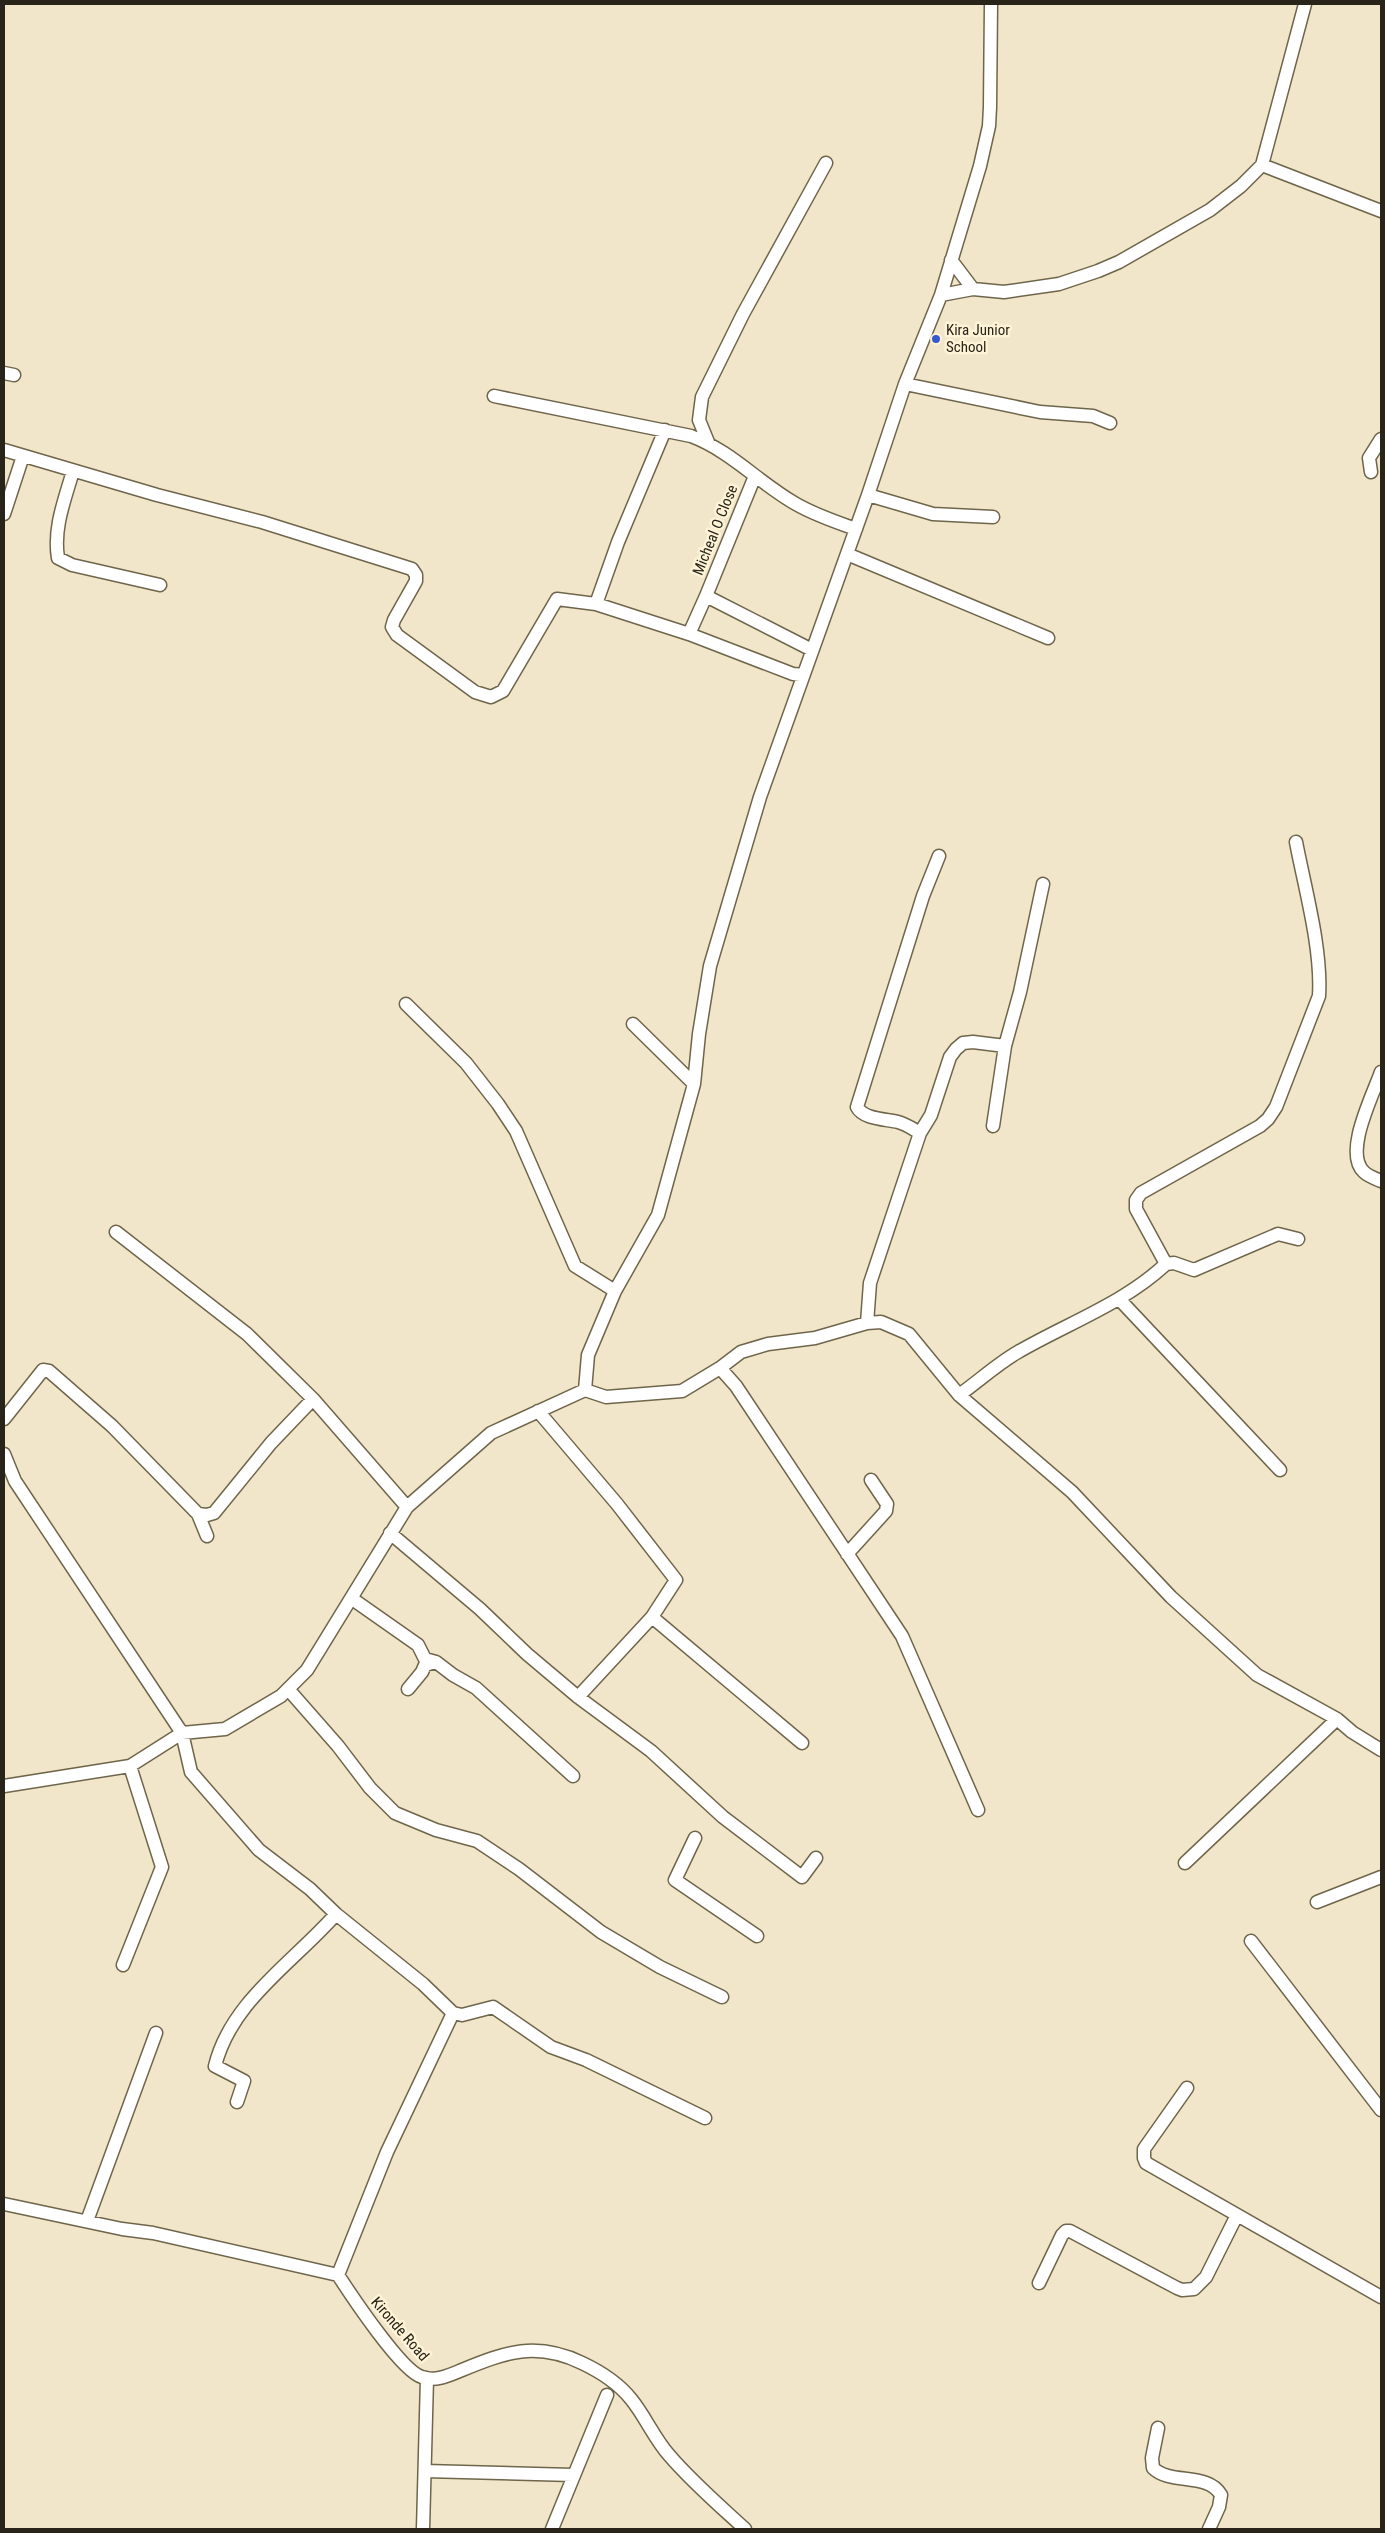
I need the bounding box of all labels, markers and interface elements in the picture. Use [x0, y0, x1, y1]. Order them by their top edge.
place label: Kira Junior School [946, 321, 1010, 356]
marker: Kira Junior School [930, 333, 942, 345]
street label: Micheal O Close [689, 482, 741, 578]
street label: Kironde Road [367, 2293, 433, 2365]

